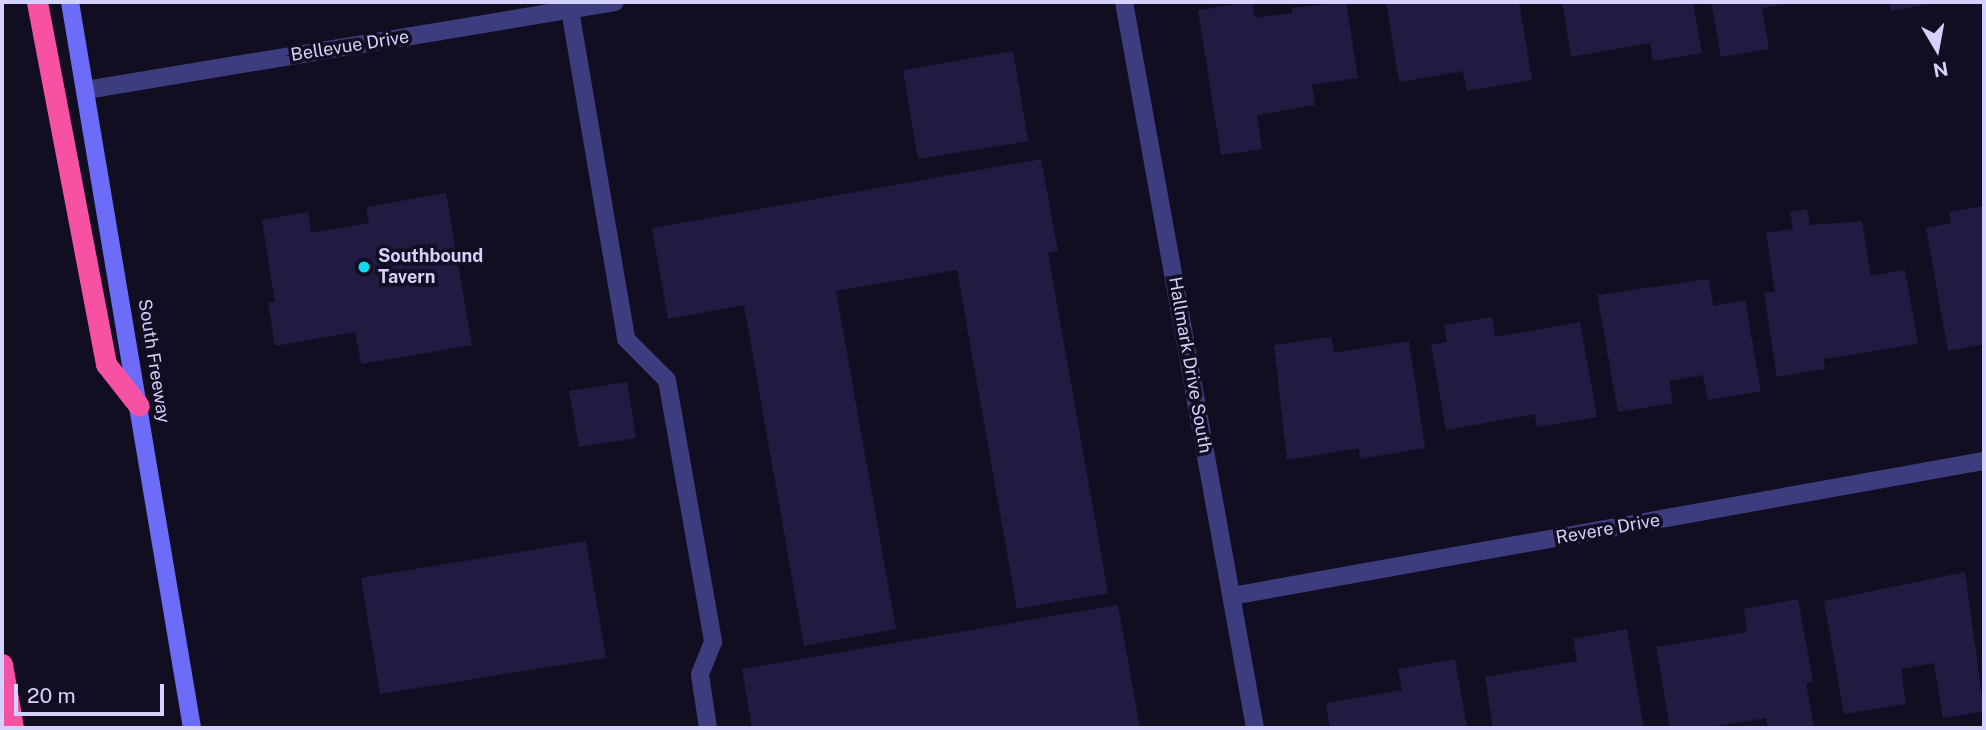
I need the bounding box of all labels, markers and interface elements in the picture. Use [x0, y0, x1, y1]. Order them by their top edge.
north arrow [1902, 14, 1972, 84]
street label: Bellevue Drive [289, 26, 411, 66]
text: N [1931, 58, 1950, 82]
place label: Southbound Tavern [378, 246, 483, 288]
marker: Southbound Tavern [356, 259, 372, 275]
street label: Hallmark Drive South [1164, 275, 1216, 455]
street label: South Freeway [134, 297, 174, 425]
street label: Revere Drive [1554, 509, 1662, 549]
scale bar [18, 670, 168, 714]
text: 20 m [27, 683, 76, 708]

